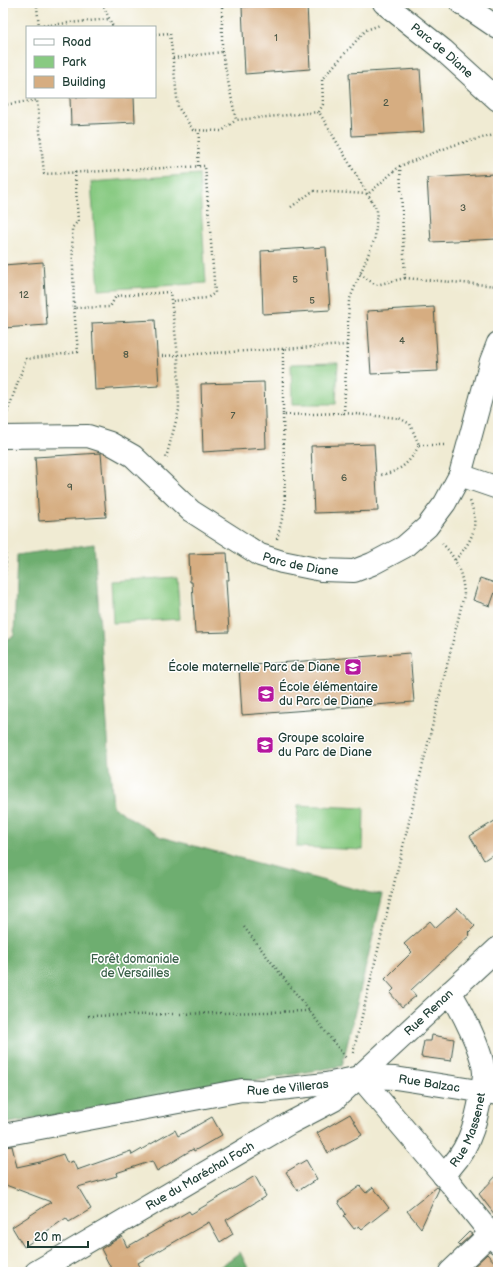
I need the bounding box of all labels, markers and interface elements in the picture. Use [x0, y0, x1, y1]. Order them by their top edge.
street label: Parc de Diane [408, 20, 476, 81]
legend [26, 26, 156, 98]
house number: 1 [274, 32, 278, 44]
text: Road [62, 35, 91, 50]
text: Park [62, 55, 86, 70]
text: Building [62, 75, 106, 90]
house number: 2 [383, 97, 389, 109]
house number: 3 [460, 202, 466, 214]
house number: 5 [292, 274, 298, 286]
house number: 12 [19, 289, 29, 301]
house number: 5 [309, 295, 315, 307]
house number: 4 [399, 335, 405, 347]
house number: 8 [123, 349, 129, 361]
house number: 7 [231, 410, 236, 422]
house number: 6 [341, 472, 347, 484]
house number: 9 [67, 481, 73, 493]
street label: Parc de Diane [261, 549, 339, 578]
school or university icon: École maternelle Parc de Diane [343, 657, 363, 677]
place label: École maternelle Parc de Diane [168, 659, 340, 675]
place label: École élémentaire du Parc de Diane [279, 679, 378, 709]
school or university icon: École élémentaire du Parc de Diane [256, 684, 276, 704]
place label: Groupe scolaire du Parc de Diane [278, 731, 372, 760]
school or university icon: Groupe scolaire du Parc de Diane [255, 735, 275, 755]
park label: Forêt domaniale de Versailles [91, 952, 179, 981]
street label: Rue Renan [401, 986, 456, 1039]
street label: Rue Balzac [397, 1071, 461, 1096]
street label: Rue de Villeras [246, 1076, 329, 1099]
street label: Rue Massenet [447, 1091, 489, 1170]
street label: Rue du Maréchal Foch [143, 1138, 257, 1214]
scale bar [28, 1223, 88, 1249]
text: 20 m [34, 1230, 61, 1245]

